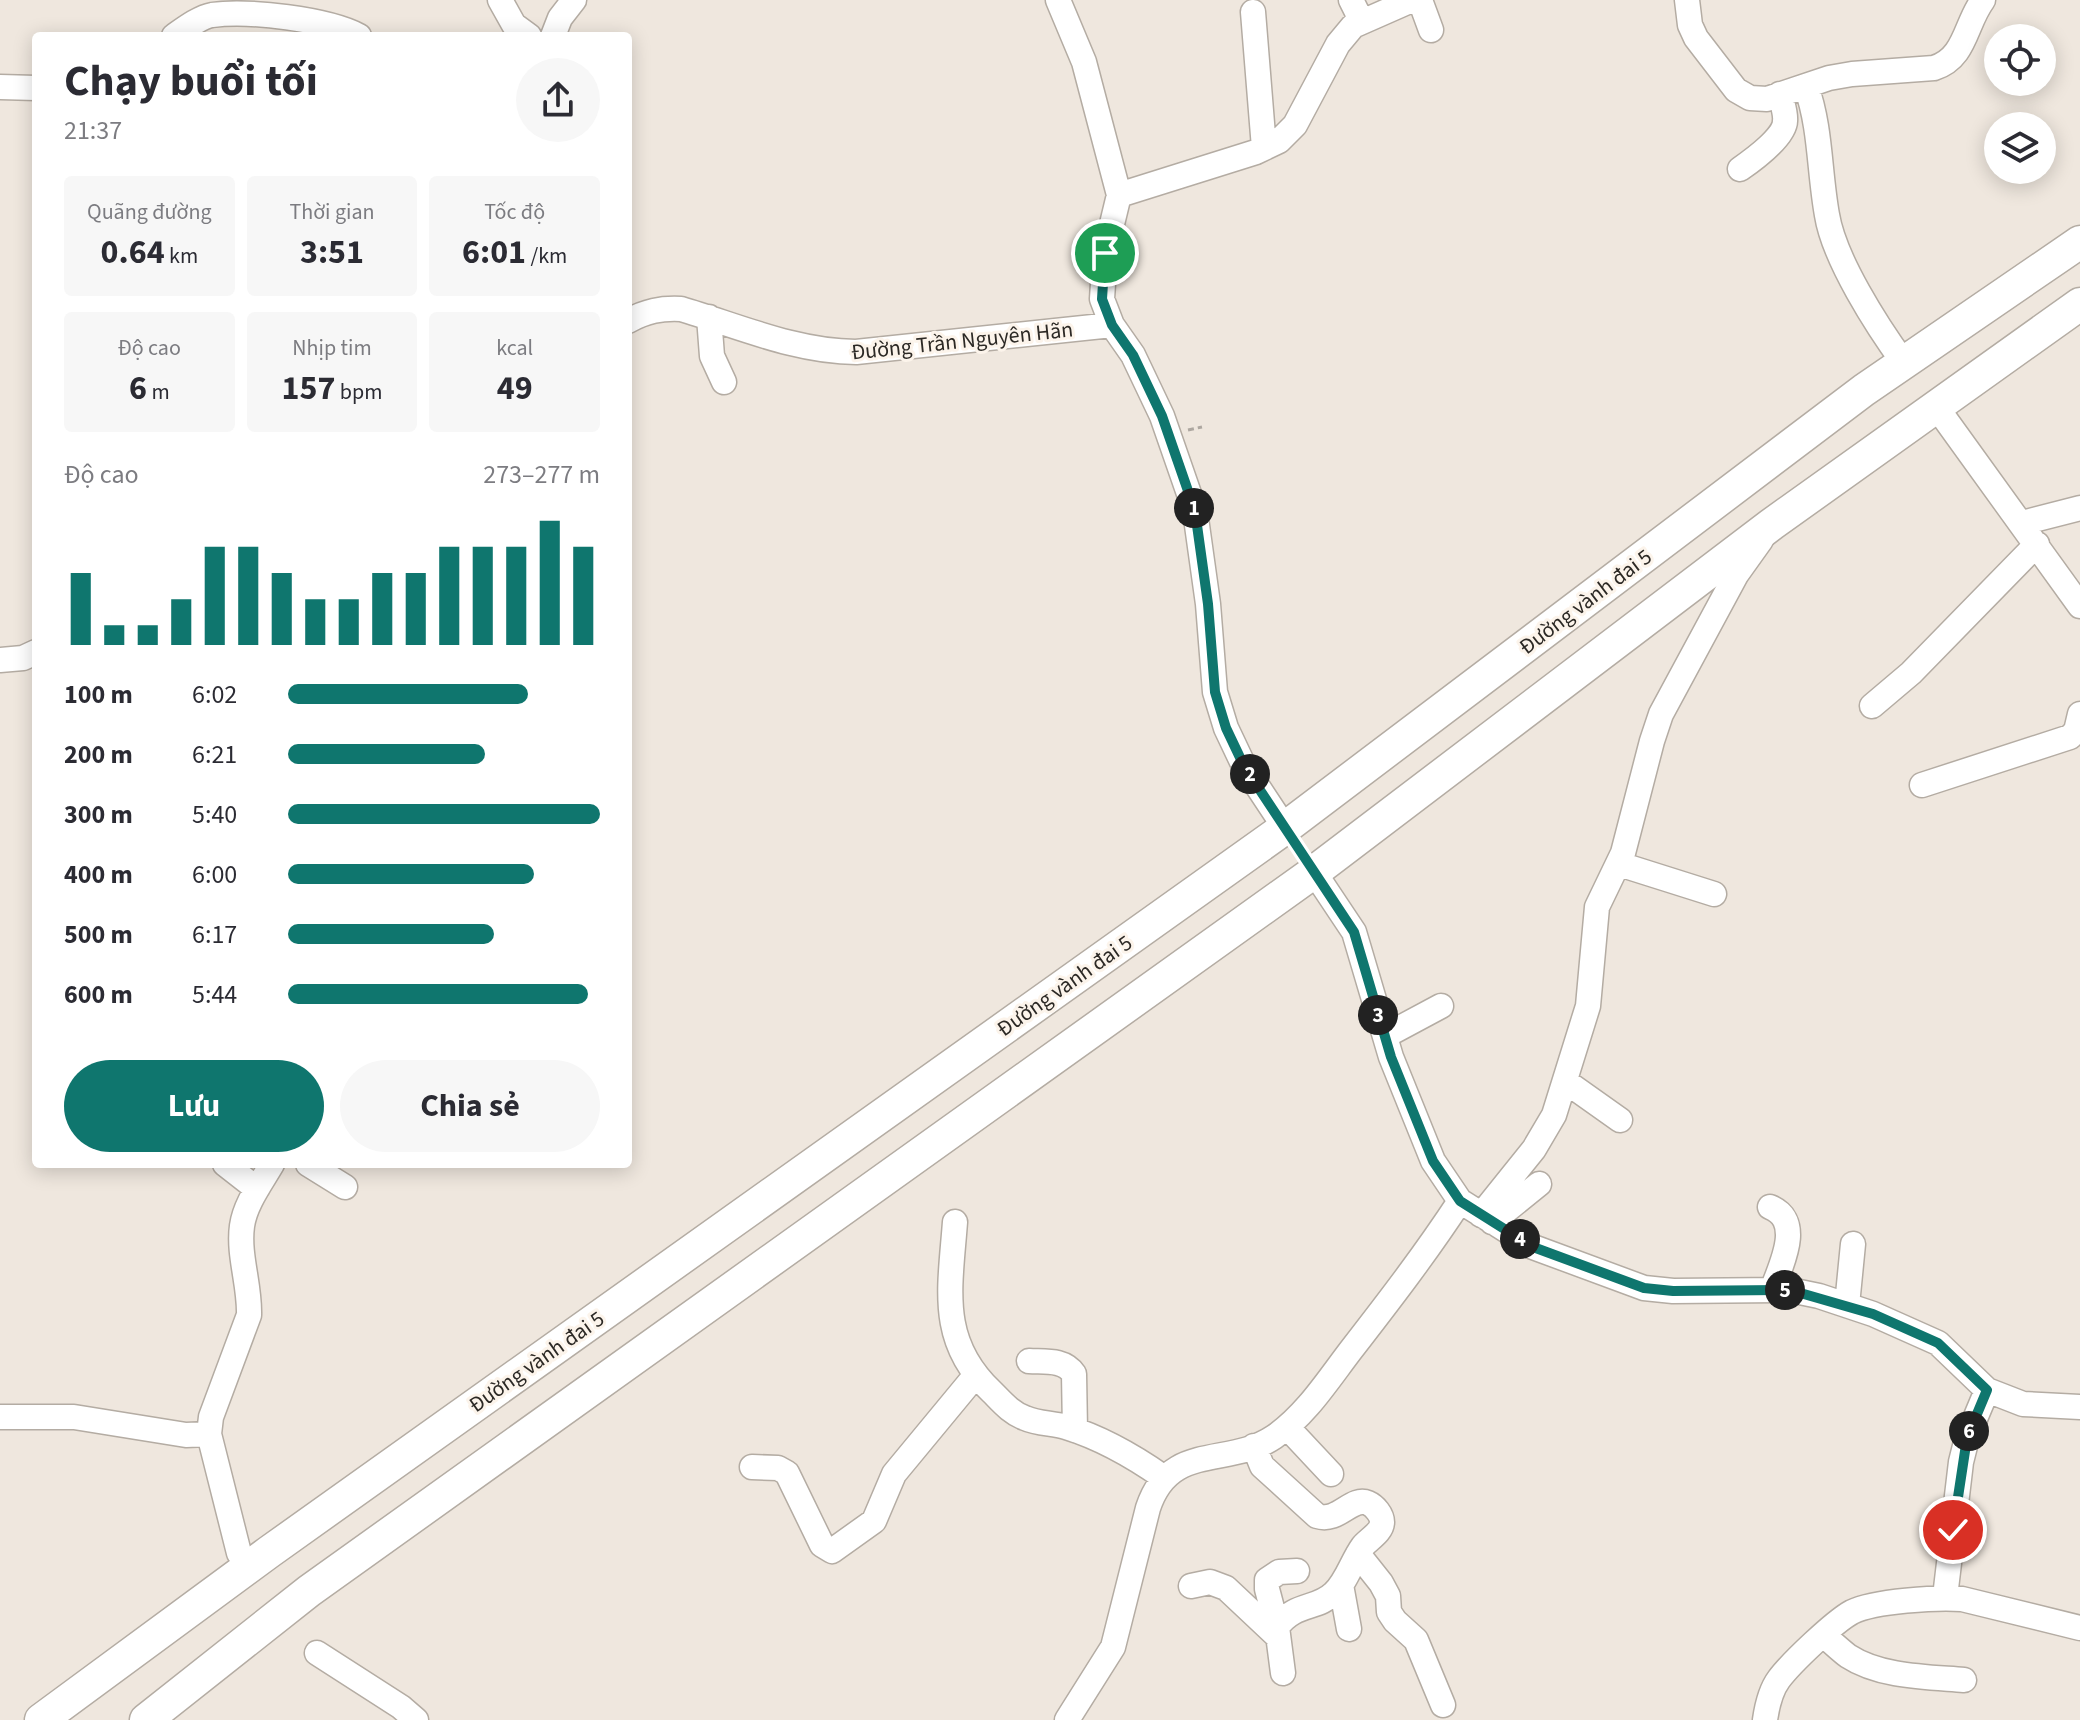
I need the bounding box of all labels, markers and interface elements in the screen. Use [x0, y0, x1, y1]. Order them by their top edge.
map controls [1984, 24, 2056, 184]
button: locate [1984, 24, 2056, 96]
text: Chạy buổi tối [64, 50, 318, 113]
button: share [516, 58, 600, 142]
text: 21:37 [64, 112, 122, 149]
button: layers [1984, 112, 2056, 184]
text: Quãng đường [87, 196, 212, 228]
text: Thời gian [289, 196, 375, 228]
text: Tốc độ [484, 196, 545, 228]
pin [1071, 219, 1139, 287]
text: 0.64 [101, 228, 165, 277]
text: 3:51 [300, 228, 364, 277]
text: 6:01 [462, 228, 526, 277]
icon: arrive [1083, 231, 1127, 275]
text: km [165, 240, 198, 272]
text: /km [526, 240, 567, 272]
street label: Đường Trần Nguyên Hãn [849, 313, 1075, 369]
text: Độ cao [118, 332, 181, 364]
text: Nhịp tim [292, 332, 372, 364]
text: kcal [496, 332, 533, 364]
text: 6 [129, 364, 147, 413]
text: 157 [282, 364, 335, 413]
text: 49 [497, 364, 533, 413]
text: m [147, 376, 170, 408]
text: bpm [335, 376, 382, 408]
text: Độ cao [64, 456, 139, 493]
text: 273–277 m [483, 456, 600, 493]
pin: 1 [1174, 488, 1214, 528]
text: 1 [1188, 492, 1200, 524]
street label: Đường vành đai 5 [1513, 541, 1659, 662]
text: 100 m [64, 676, 133, 713]
text: 6:02 [192, 676, 237, 713]
text: 200 m [64, 736, 133, 773]
text: 6:21 [192, 736, 237, 773]
pin: 2 [1230, 754, 1270, 794]
text: 2 [1244, 758, 1256, 790]
text: 300 m [64, 796, 133, 833]
text: 5:40 [192, 796, 237, 833]
text: 400 m [64, 856, 133, 893]
text: 6:00 [192, 856, 237, 893]
text: 500 m [64, 916, 133, 953]
text: 6:17 [192, 916, 237, 953]
street label: Đường vành đai 5 [990, 927, 1139, 1045]
text: 600 m [64, 976, 133, 1013]
text: 5:44 [192, 976, 237, 1013]
pin: 3 [1358, 995, 1398, 1035]
text: 3 [1372, 999, 1384, 1031]
button: Lưu [64, 1060, 324, 1152]
button: Chia sẻ [340, 1060, 600, 1152]
pin: 4 [1500, 1219, 1540, 1259]
text: 4 [1514, 1223, 1526, 1255]
pin: 5 [1765, 1270, 1805, 1310]
text: 5 [1779, 1274, 1791, 1306]
street label: Đường vành đai 5 [462, 1303, 611, 1421]
pin: 6 [1949, 1411, 1989, 1451]
text: 6 [1963, 1415, 1975, 1447]
pin [1919, 1496, 1987, 1564]
icon: check [1931, 1508, 1975, 1552]

